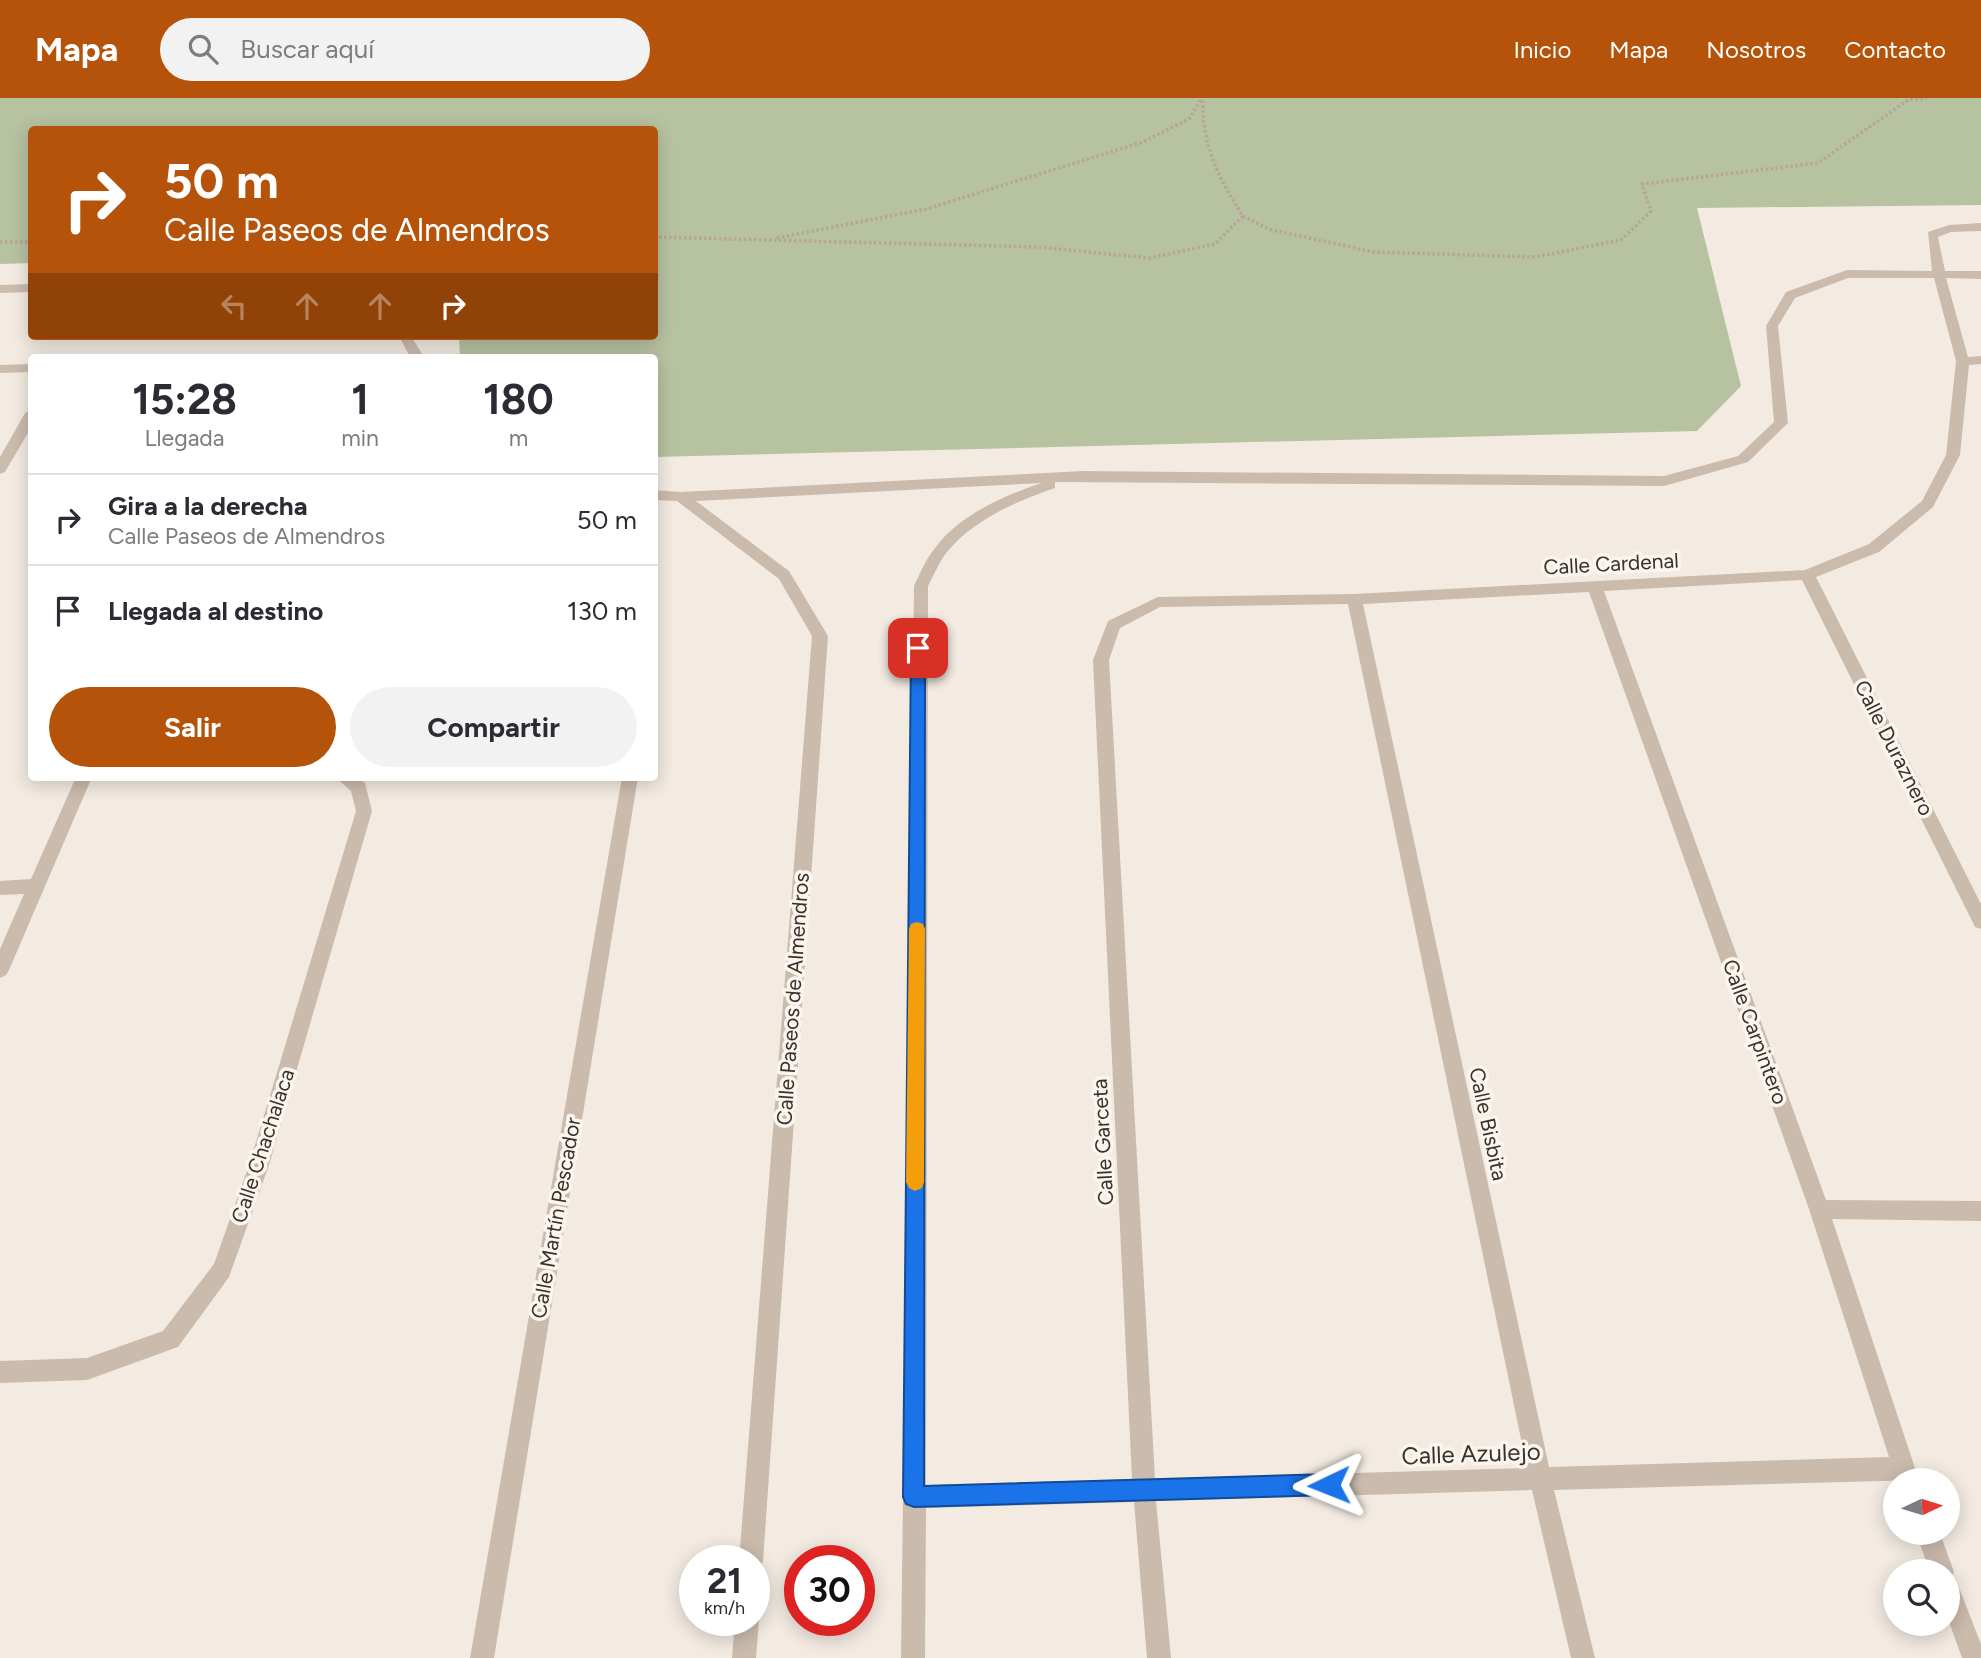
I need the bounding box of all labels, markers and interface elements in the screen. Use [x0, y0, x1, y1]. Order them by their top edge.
search box [160, 18, 650, 81]
text: Mapa [35, 30, 118, 69]
icon: search [184, 30, 222, 68]
text: Buscar aquí [240, 33, 374, 65]
text: Inicio [1513, 35, 1571, 64]
text: Mapa [1609, 35, 1668, 64]
text: Nosotros [1706, 35, 1806, 64]
text: Contacto [1844, 35, 1946, 64]
text: 50 m [164, 151, 279, 210]
icon: right [49, 154, 140, 245]
text: Calle Paseos de Almendros [164, 211, 550, 249]
icon: left [215, 287, 253, 325]
icon: ahead [288, 287, 326, 325]
icon: ahead [361, 287, 399, 325]
icon: right [434, 287, 472, 325]
text: 15:28 [132, 374, 237, 425]
text: 1 [351, 374, 369, 425]
text: 180 [483, 374, 554, 425]
text: Llegada [145, 424, 225, 452]
text: min [341, 424, 379, 452]
text: m [509, 424, 528, 452]
text: Gira a la derecha [108, 490, 308, 522]
icon: right [49, 501, 87, 539]
text: 50 m [577, 504, 637, 536]
text: Calle Paseos de Almendros [108, 522, 385, 550]
street label: Calle Cardenal [1543, 547, 1679, 580]
icon: arrive [49, 592, 87, 630]
text: Llegada al destino [108, 595, 323, 627]
text: 130 m [567, 595, 637, 627]
pin [888, 618, 948, 678]
icon: arrive [899, 629, 937, 667]
street label: Calle Duraznero [1850, 676, 1939, 820]
button: Salir [49, 687, 336, 767]
button: Compartir [350, 687, 637, 767]
street label: Calle Paseos de Almendros [771, 872, 814, 1126]
street label: Calle Carpintero [1718, 956, 1793, 1108]
street label: Calle Bisbita [1464, 1065, 1513, 1183]
street label: Calle Chachalaca [226, 1066, 299, 1226]
street label: Calle Garceta [1087, 1078, 1118, 1206]
street label: Calle Martín Pescador [525, 1115, 586, 1320]
street label: Calle Azulejo [1401, 1437, 1541, 1470]
position arrow [1292, 1448, 1366, 1522]
north arrow [1883, 1468, 1960, 1545]
map controls [1883, 1468, 1960, 1636]
speed limit sign: 30 [784, 1545, 875, 1636]
button: search [1883, 1559, 1960, 1636]
text: 21 [707, 1560, 742, 1602]
text: km/h [704, 1597, 745, 1619]

